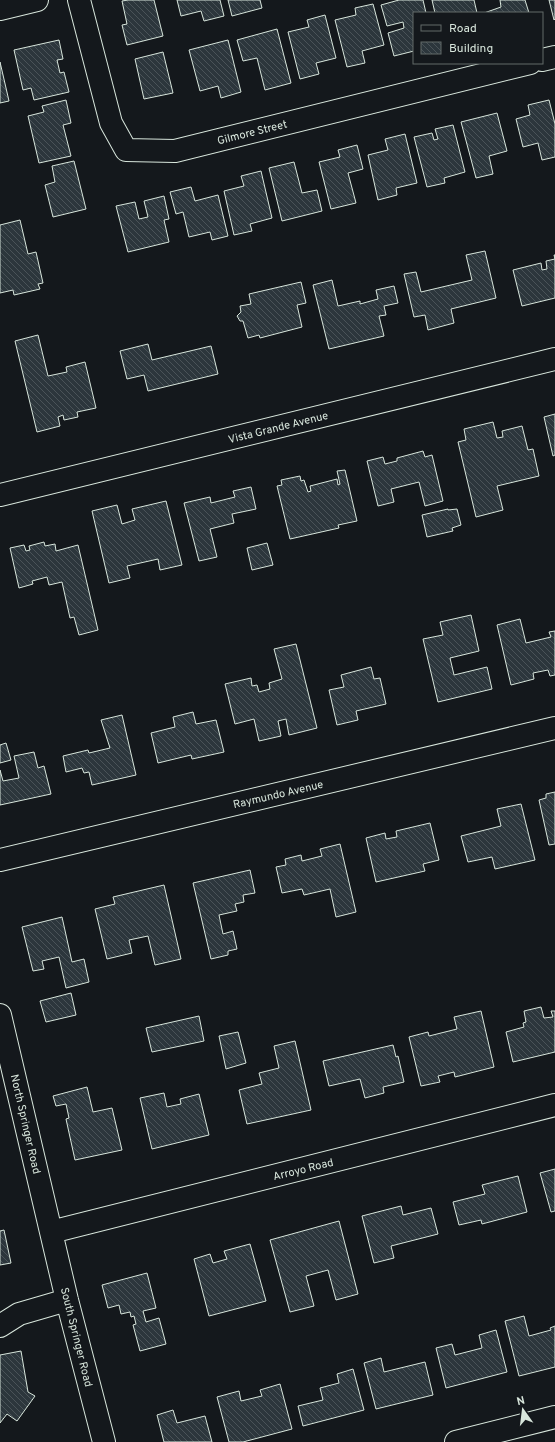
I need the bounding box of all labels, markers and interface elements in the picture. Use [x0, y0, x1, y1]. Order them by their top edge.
legend [413, 12, 543, 64]
text: Road [449, 21, 477, 37]
text: Building [449, 41, 493, 57]
street label: Gilmore Street [216, 118, 289, 148]
street label: Vista Grande Avenue [227, 409, 330, 447]
street label: Raymundo Avenue [232, 778, 325, 812]
street label: North Springer Road [7, 1073, 43, 1175]
street label: Arroyo Road [272, 1156, 335, 1184]
street label: South Springer Road [57, 1286, 95, 1388]
north arrow [503, 1390, 543, 1430]
text: N [515, 1394, 526, 1409]

